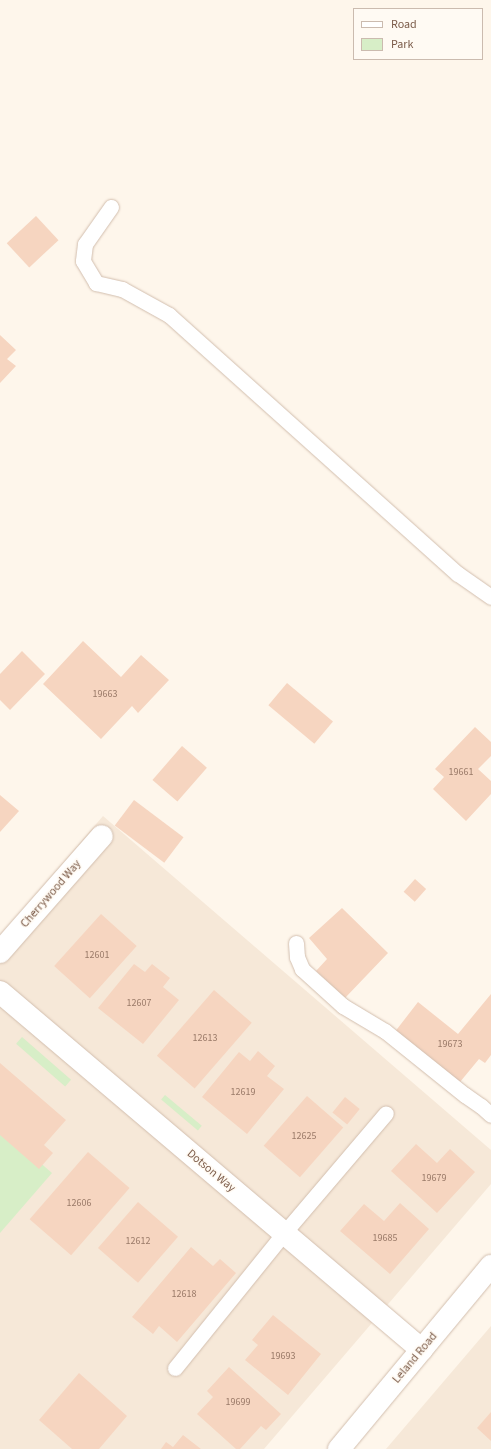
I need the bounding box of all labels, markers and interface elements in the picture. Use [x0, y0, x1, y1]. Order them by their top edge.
legend [353, 8, 483, 60]
text: Road [391, 16, 417, 33]
text: Park [391, 36, 413, 53]
house number: 19663 [93, 689, 117, 701]
house number: 19661 [449, 767, 473, 779]
street label: Cherrywood Way [18, 857, 84, 931]
house number: 12601 [85, 950, 109, 962]
house number: 12607 [127, 998, 151, 1010]
house number: 12613 [193, 1033, 217, 1045]
house number: 19673 [438, 1039, 462, 1051]
house number: 12619 [231, 1087, 255, 1099]
house number: 12625 [292, 1131, 316, 1143]
street label: Dotson Way [184, 1147, 238, 1195]
house number: 19679 [422, 1173, 446, 1185]
house number: 12606 [67, 1198, 91, 1210]
house number: 19685 [373, 1233, 397, 1245]
house number: 12612 [126, 1236, 150, 1248]
house number: 12618 [172, 1289, 196, 1301]
street label: Leland Road [390, 1330, 440, 1386]
house number: 19693 [271, 1351, 295, 1363]
house number: 19699 [226, 1397, 250, 1409]

